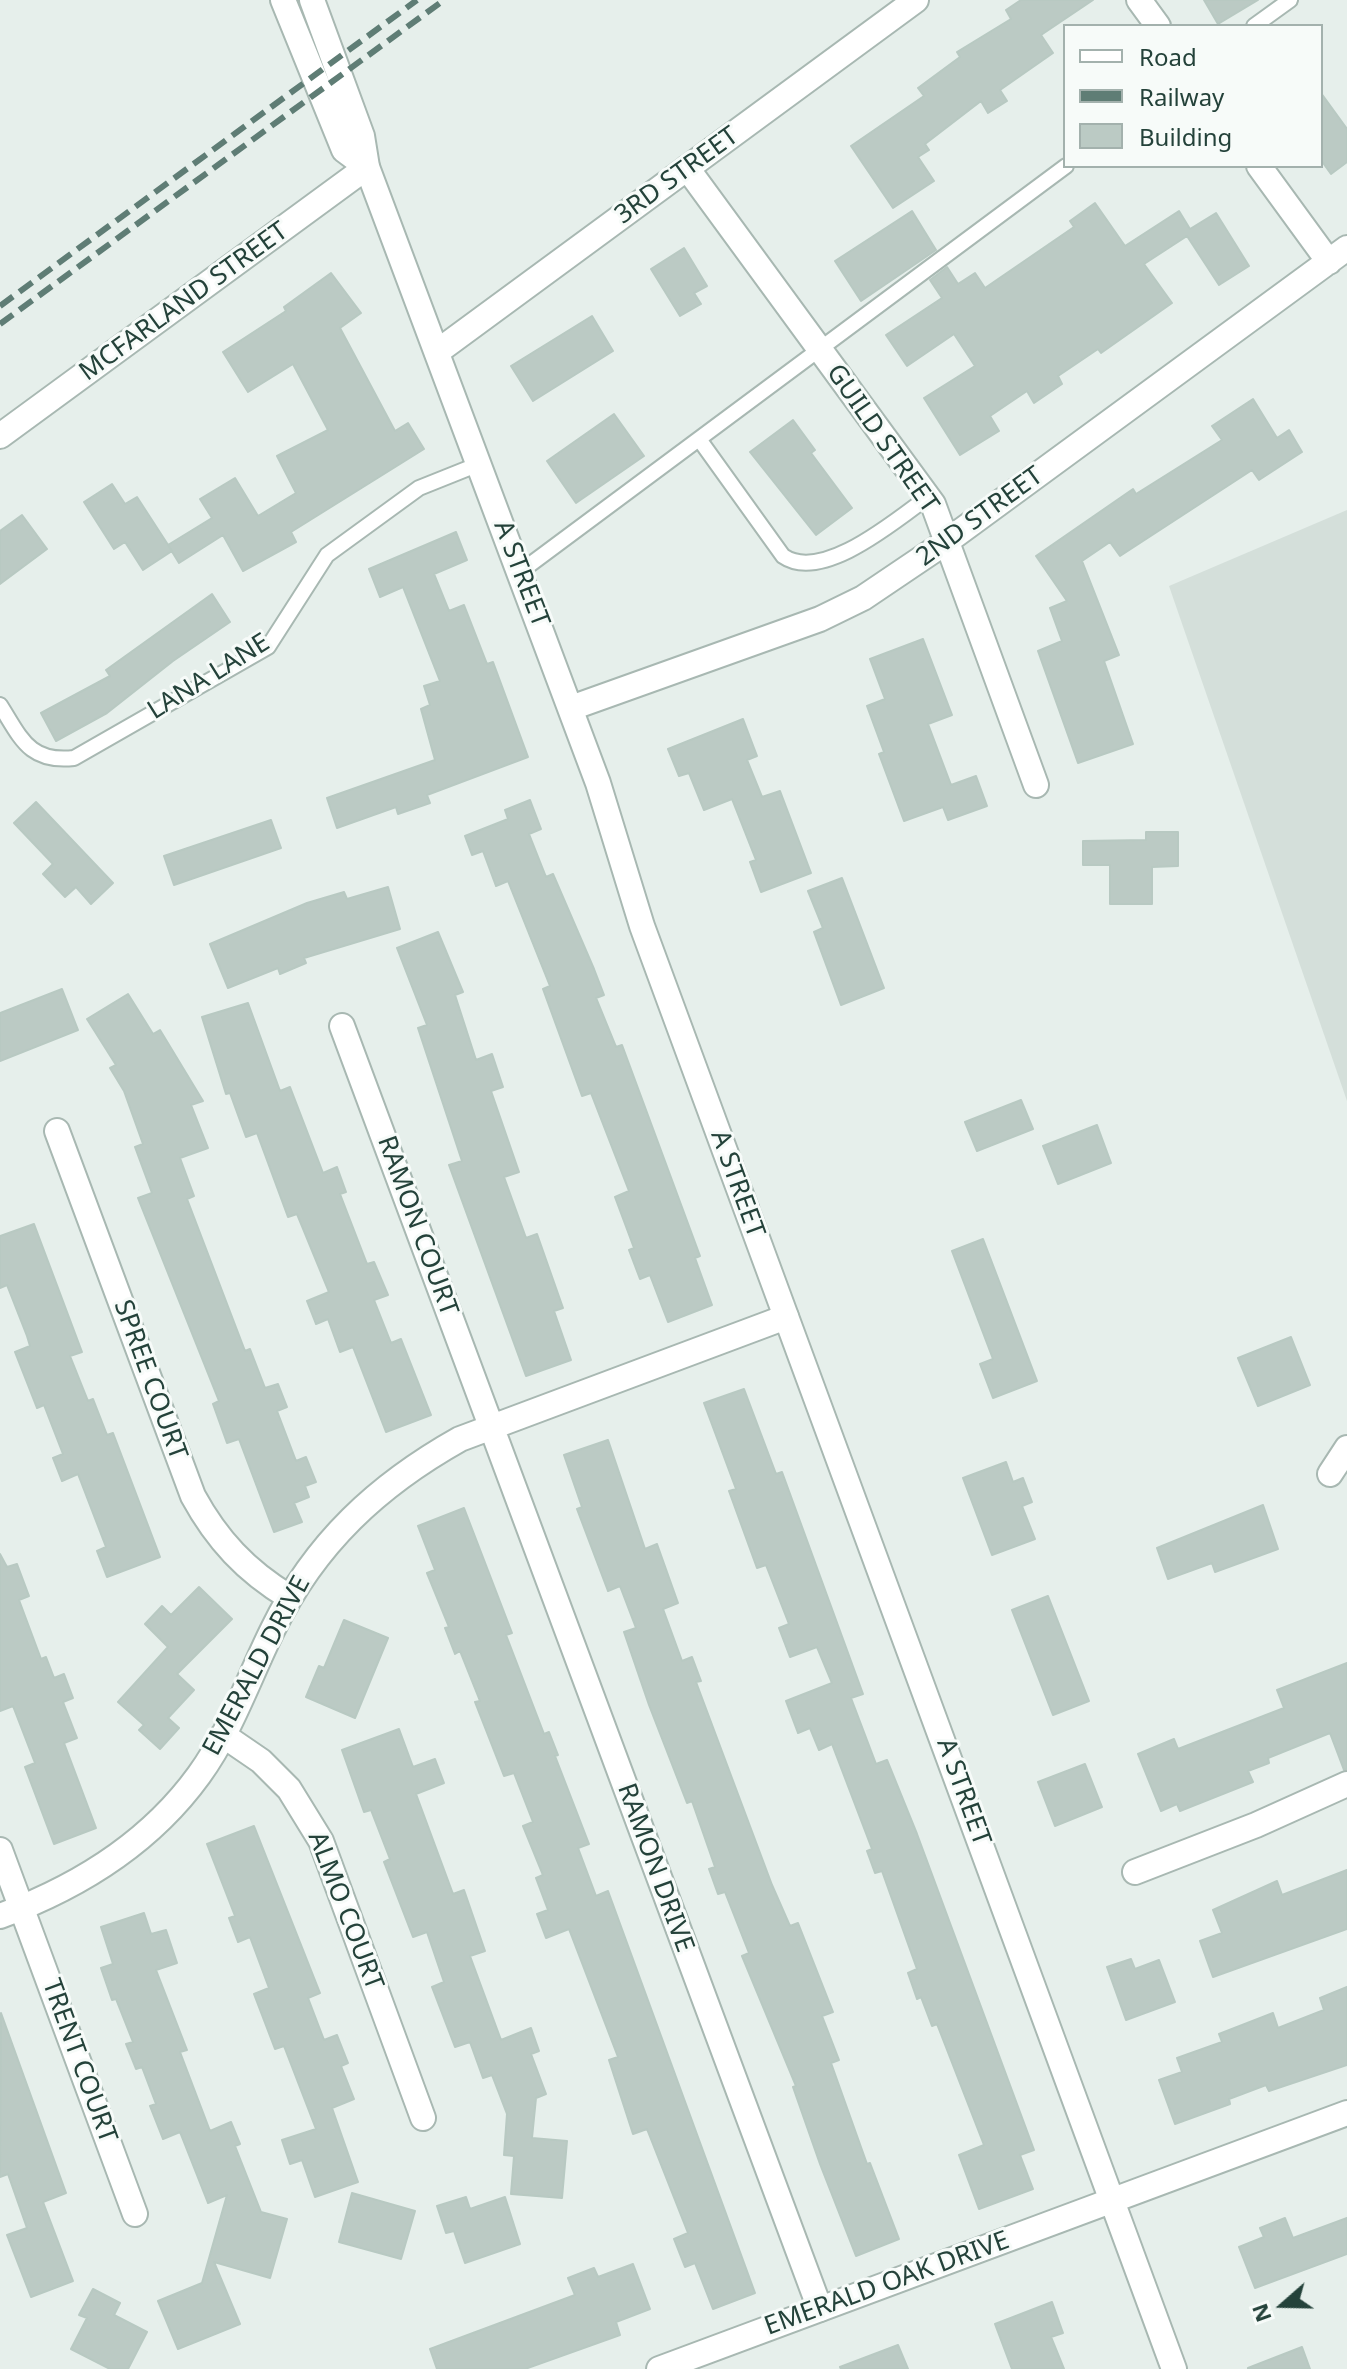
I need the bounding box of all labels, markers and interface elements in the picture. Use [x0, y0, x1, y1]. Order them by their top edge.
legend [1063, 24, 1323, 168]
text: Road [1139, 40, 1197, 73]
text: Railway [1139, 80, 1224, 113]
text: Building [1139, 120, 1232, 153]
street label: 3RD STREET [609, 121, 745, 231]
street label: MCFARLAND STREET [74, 216, 294, 388]
street label: GUILD STREET [819, 359, 945, 519]
street label: 2ND STREET [911, 461, 1049, 573]
street label: A STREET [486, 516, 556, 632]
street label: LANA LANE [142, 627, 276, 727]
street label: A STREET [703, 1126, 771, 1242]
street label: RAMON COURT [370, 1132, 464, 1320]
street label: SPREE COURT [107, 1296, 193, 1464]
street label: EMERALD DRIVE [197, 1571, 317, 1761]
street label: A STREET [929, 1734, 997, 1850]
street label: RAMON DRIVE [610, 1779, 700, 1957]
street label: ALMO COURT [301, 1828, 389, 1994]
street label: TRENT COURT [35, 1975, 123, 2147]
street label: EMERALD OAK DRIVE [760, 2225, 1014, 2343]
north arrow [1243, 2265, 1323, 2345]
text: N [1243, 2300, 1278, 2327]

